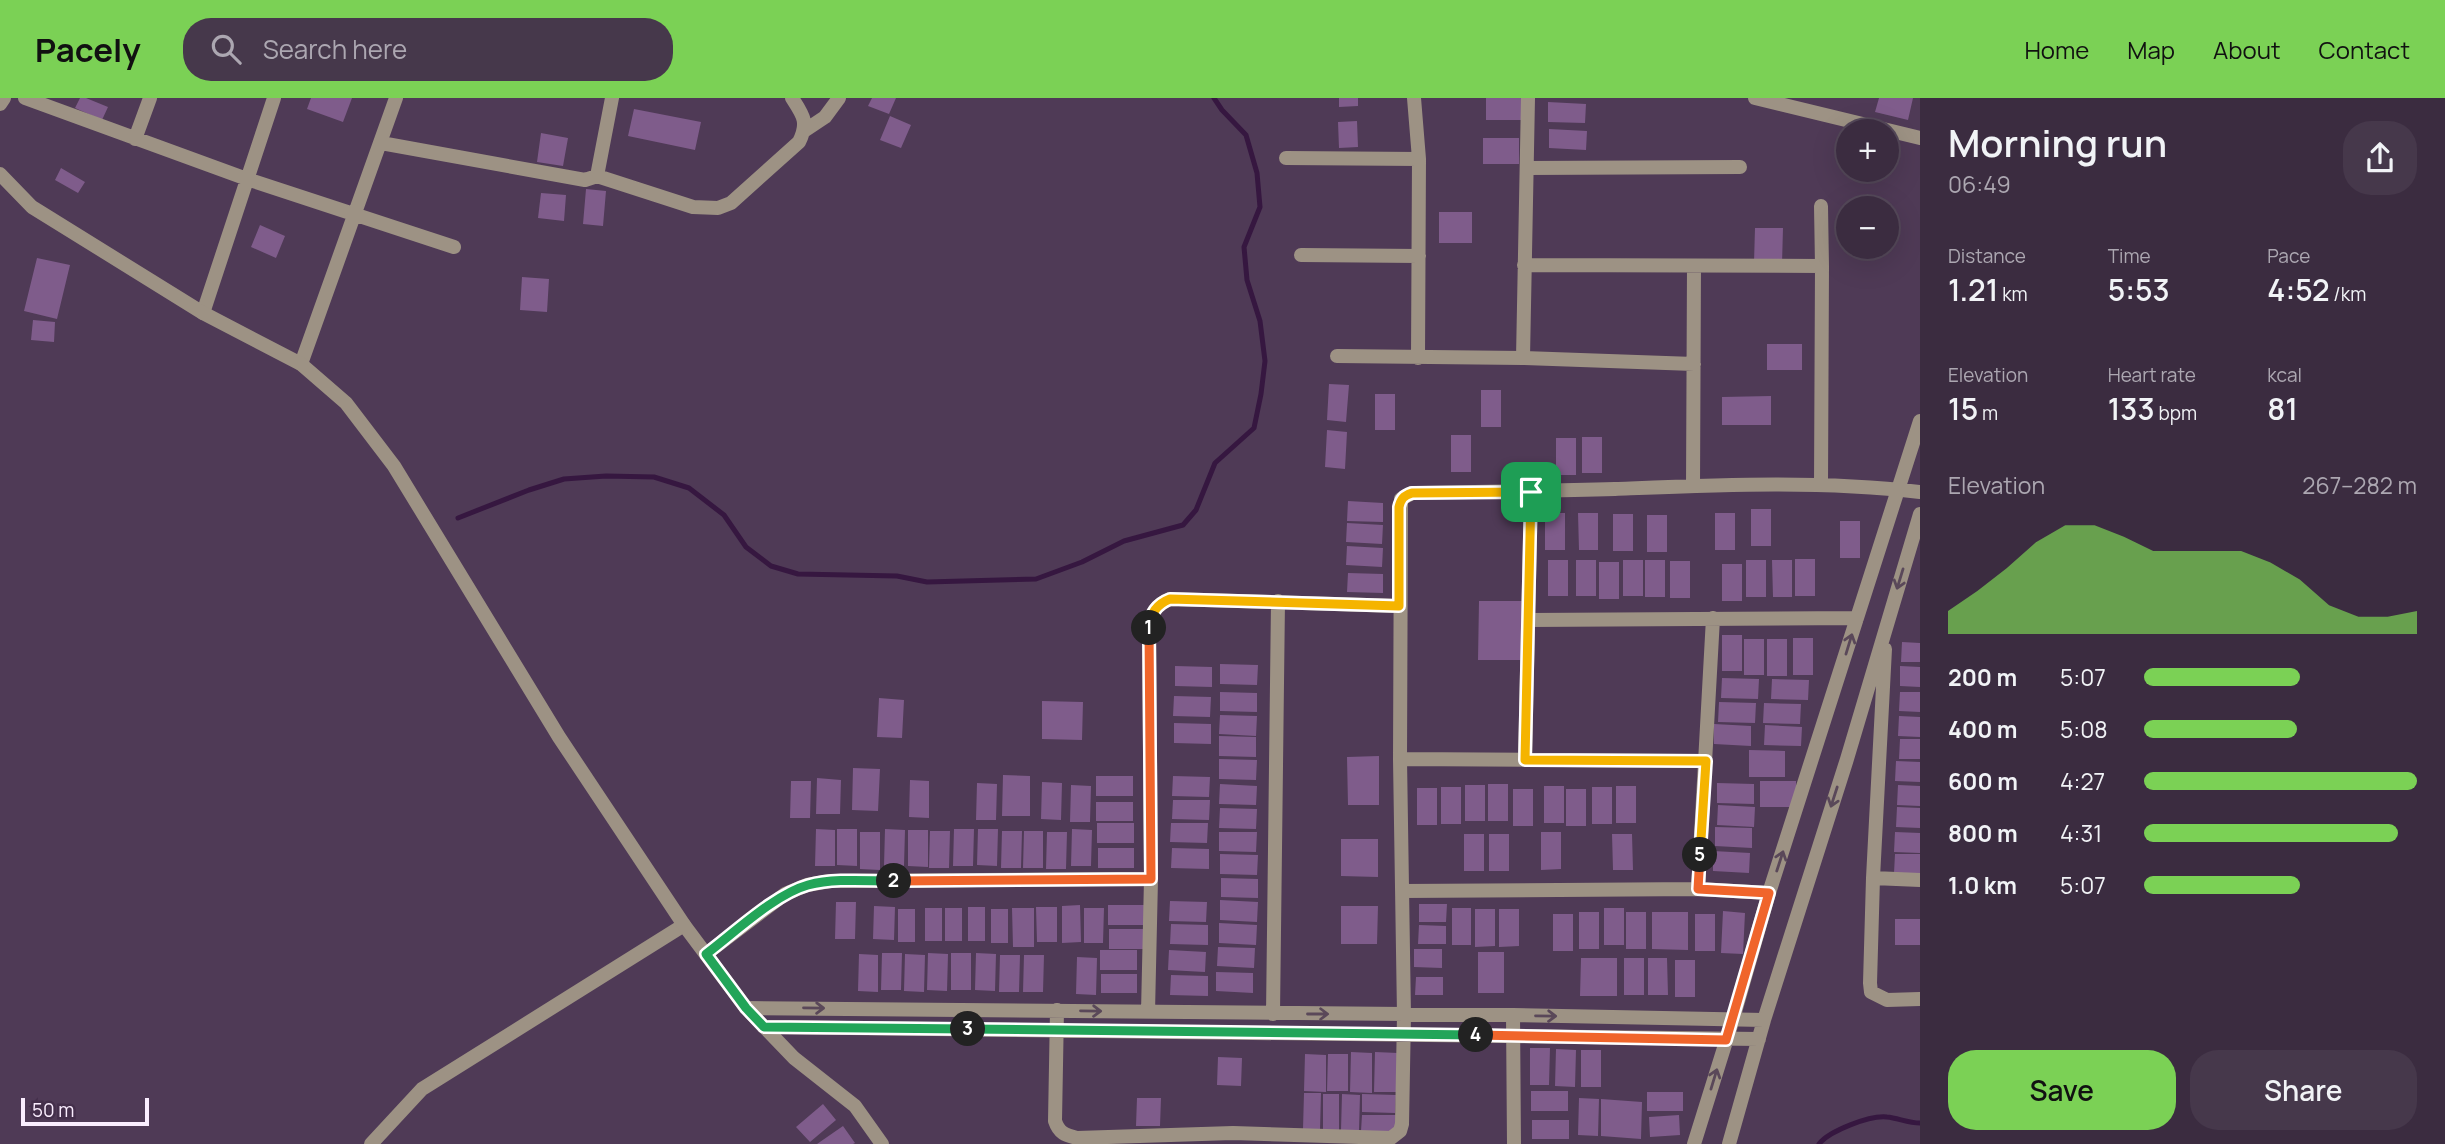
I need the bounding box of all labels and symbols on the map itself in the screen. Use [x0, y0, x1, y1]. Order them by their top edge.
pin [1501, 462, 1561, 522]
one-way arrow [1892, 568, 1905, 590]
pin: 1 [1132, 610, 1166, 646]
one-way arrow [1843, 634, 1856, 656]
one-way arrow [1827, 786, 1840, 808]
pin: 5 [1682, 838, 1718, 872]
one-way arrow [1774, 850, 1787, 872]
pin: 2 [876, 864, 912, 898]
one-way arrow [802, 1001, 825, 1014]
one-way arrow [1079, 1004, 1102, 1017]
one-way arrow [1306, 1007, 1329, 1021]
one-way arrow [1534, 1009, 1557, 1022]
pin: 3 [950, 1012, 986, 1046]
pin: 4 [1458, 1018, 1494, 1052]
one-way arrow [1708, 1068, 1721, 1090]
scale bar [21, 1095, 149, 1127]

